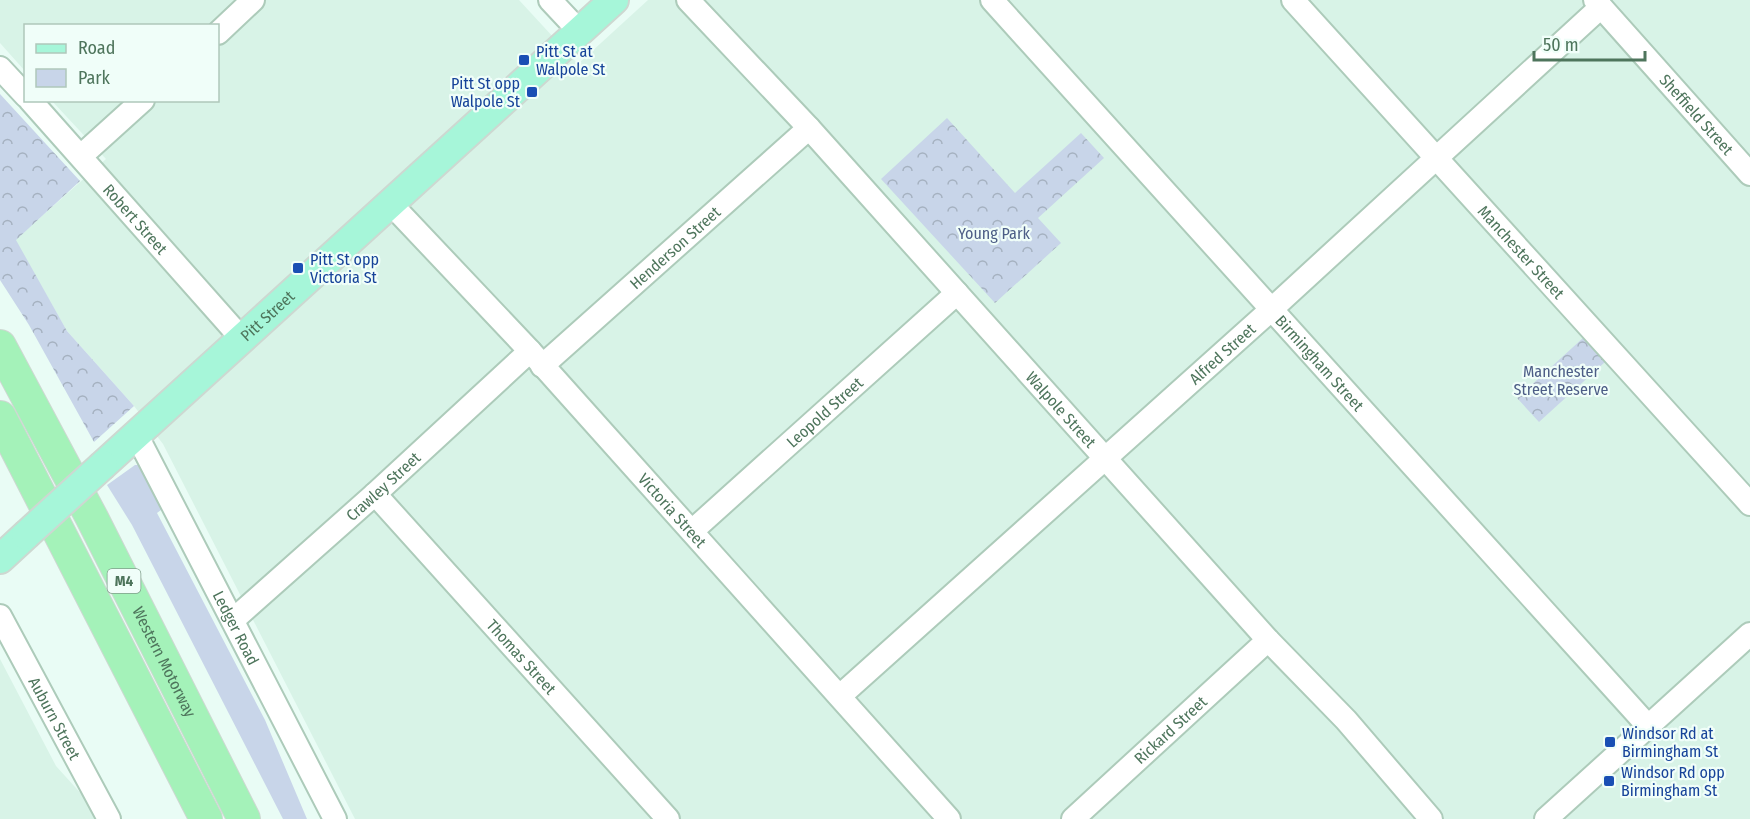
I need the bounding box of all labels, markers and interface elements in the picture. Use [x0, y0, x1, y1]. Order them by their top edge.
legend [24, 24, 219, 102]
scale bar [1534, 24, 1645, 62]
text: 50 m [1543, 34, 1579, 56]
text: Road [78, 37, 115, 59]
place label: Pitt St at Walpole St [536, 42, 606, 79]
marker: Pitt St at Walpole St [517, 53, 531, 67]
text: Park [78, 67, 111, 89]
street label: Sheffield Street [1656, 70, 1738, 159]
place label: Pitt St opp Walpole St [451, 74, 521, 111]
marker: Pitt St opp Walpole St [525, 85, 539, 99]
street label: Robert Street [99, 180, 172, 259]
street label: Henderson Street [626, 202, 725, 293]
street label: Manchester Street [1474, 202, 1569, 303]
park label: Young Park [958, 224, 1031, 243]
place label: Pitt St opp Victoria St [310, 250, 379, 287]
marker: Pitt St opp Victoria St [291, 261, 305, 275]
street label: Pitt Street [237, 286, 299, 345]
street label: Birmingham Street [1271, 311, 1368, 416]
street label: Alfred Street [1185, 319, 1260, 389]
park label: Manchester Street Reserve [1514, 362, 1608, 399]
street label: Walpole Street [1022, 368, 1100, 452]
street label: Leopold Street [783, 373, 867, 452]
street label: Crawley Street [342, 448, 425, 525]
street label: Victoria Street [634, 470, 711, 552]
road number: M4 [108, 569, 140, 593]
street label: Ledger Road [209, 588, 263, 668]
street label: Western Motorway [128, 604, 200, 721]
street label: Thomas Street [483, 616, 560, 699]
street label: Auburn Street [25, 674, 85, 764]
street label: Rickard Street [1130, 692, 1211, 768]
place label: Windsor Rd at Birmingham St [1622, 724, 1719, 761]
marker: Windsor Rd at Birmingham St [1603, 735, 1617, 749]
place label: Windsor Rd opp Birmingham St [1621, 763, 1725, 800]
marker: Windsor Rd opp Birmingham St [1602, 774, 1616, 788]

